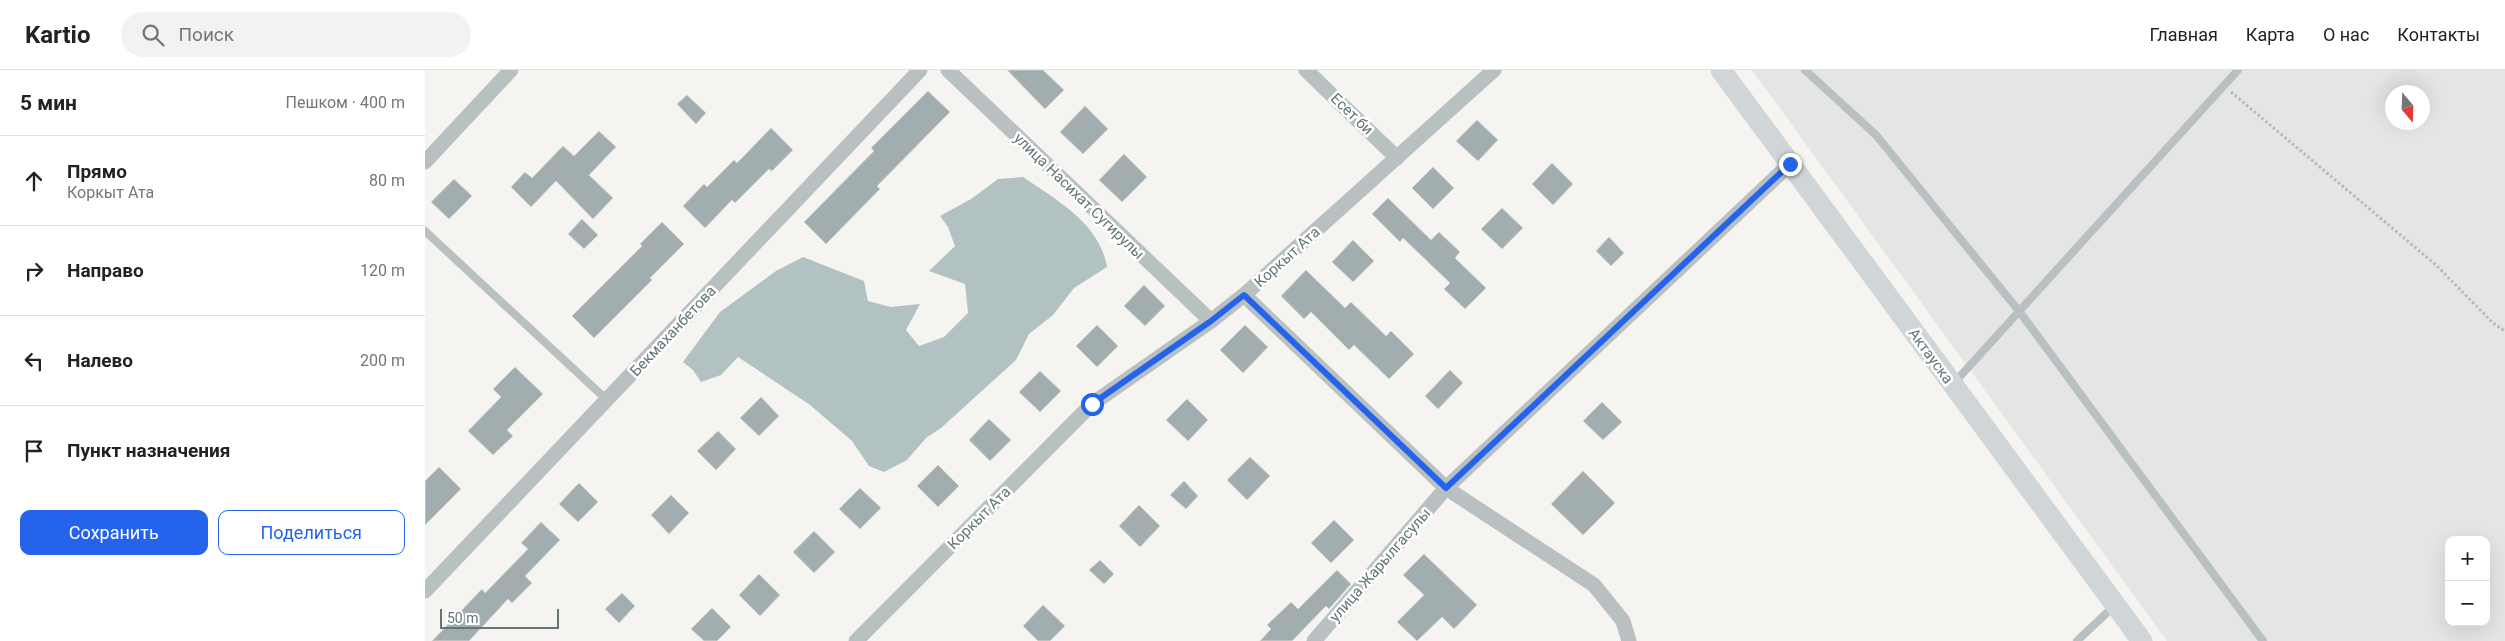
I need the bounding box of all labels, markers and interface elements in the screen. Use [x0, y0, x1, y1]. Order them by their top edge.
search box [121, 12, 471, 57]
text: Kartio [25, 21, 91, 49]
icon: search [139, 21, 167, 49]
text: Поиск [179, 23, 234, 46]
text: Главная [2149, 24, 2218, 45]
text: Карта [2246, 24, 2295, 45]
text: О нас [2323, 24, 2369, 45]
text: Контакты [2397, 24, 2480, 45]
north arrow [2385, 85, 2430, 130]
street label: Есет би [1327, 90, 1377, 138]
text: 5 мин [20, 91, 77, 115]
text: Пешком · 400 m [286, 93, 405, 112]
street label: улица Насихат Сугирулы [1010, 129, 1148, 263]
route end [1779, 153, 1802, 176]
text: Прямо [67, 160, 127, 183]
icon: ahead [20, 167, 48, 195]
text: 80 m [369, 171, 405, 190]
text: Коркыт Ата [67, 183, 154, 202]
street label: Коркыт Ата [1251, 223, 1323, 291]
icon: right [20, 257, 48, 285]
text: Направо [67, 259, 144, 282]
text: 120 m [360, 261, 405, 280]
street label: Бекмаханбетова [626, 282, 720, 380]
street label: Актауска [1905, 325, 1957, 387]
icon: left [20, 347, 48, 375]
text: Налево [67, 349, 133, 372]
text: 200 m [360, 351, 405, 370]
route start [1081, 393, 1104, 416]
icon: arrive [20, 437, 48, 465]
text: Пункт назначения [67, 439, 230, 462]
street label: Коркыт Ата [944, 483, 1014, 553]
street label: улица Жарылгасулы [1326, 504, 1434, 626]
button: Сохранить [20, 510, 208, 555]
button: Поделиться [218, 510, 405, 555]
map controls [2445, 536, 2490, 626]
button: + [2445, 536, 2490, 581]
button: − [2445, 581, 2490, 626]
scale bar [440, 606, 559, 629]
text: 50 m [447, 610, 479, 626]

